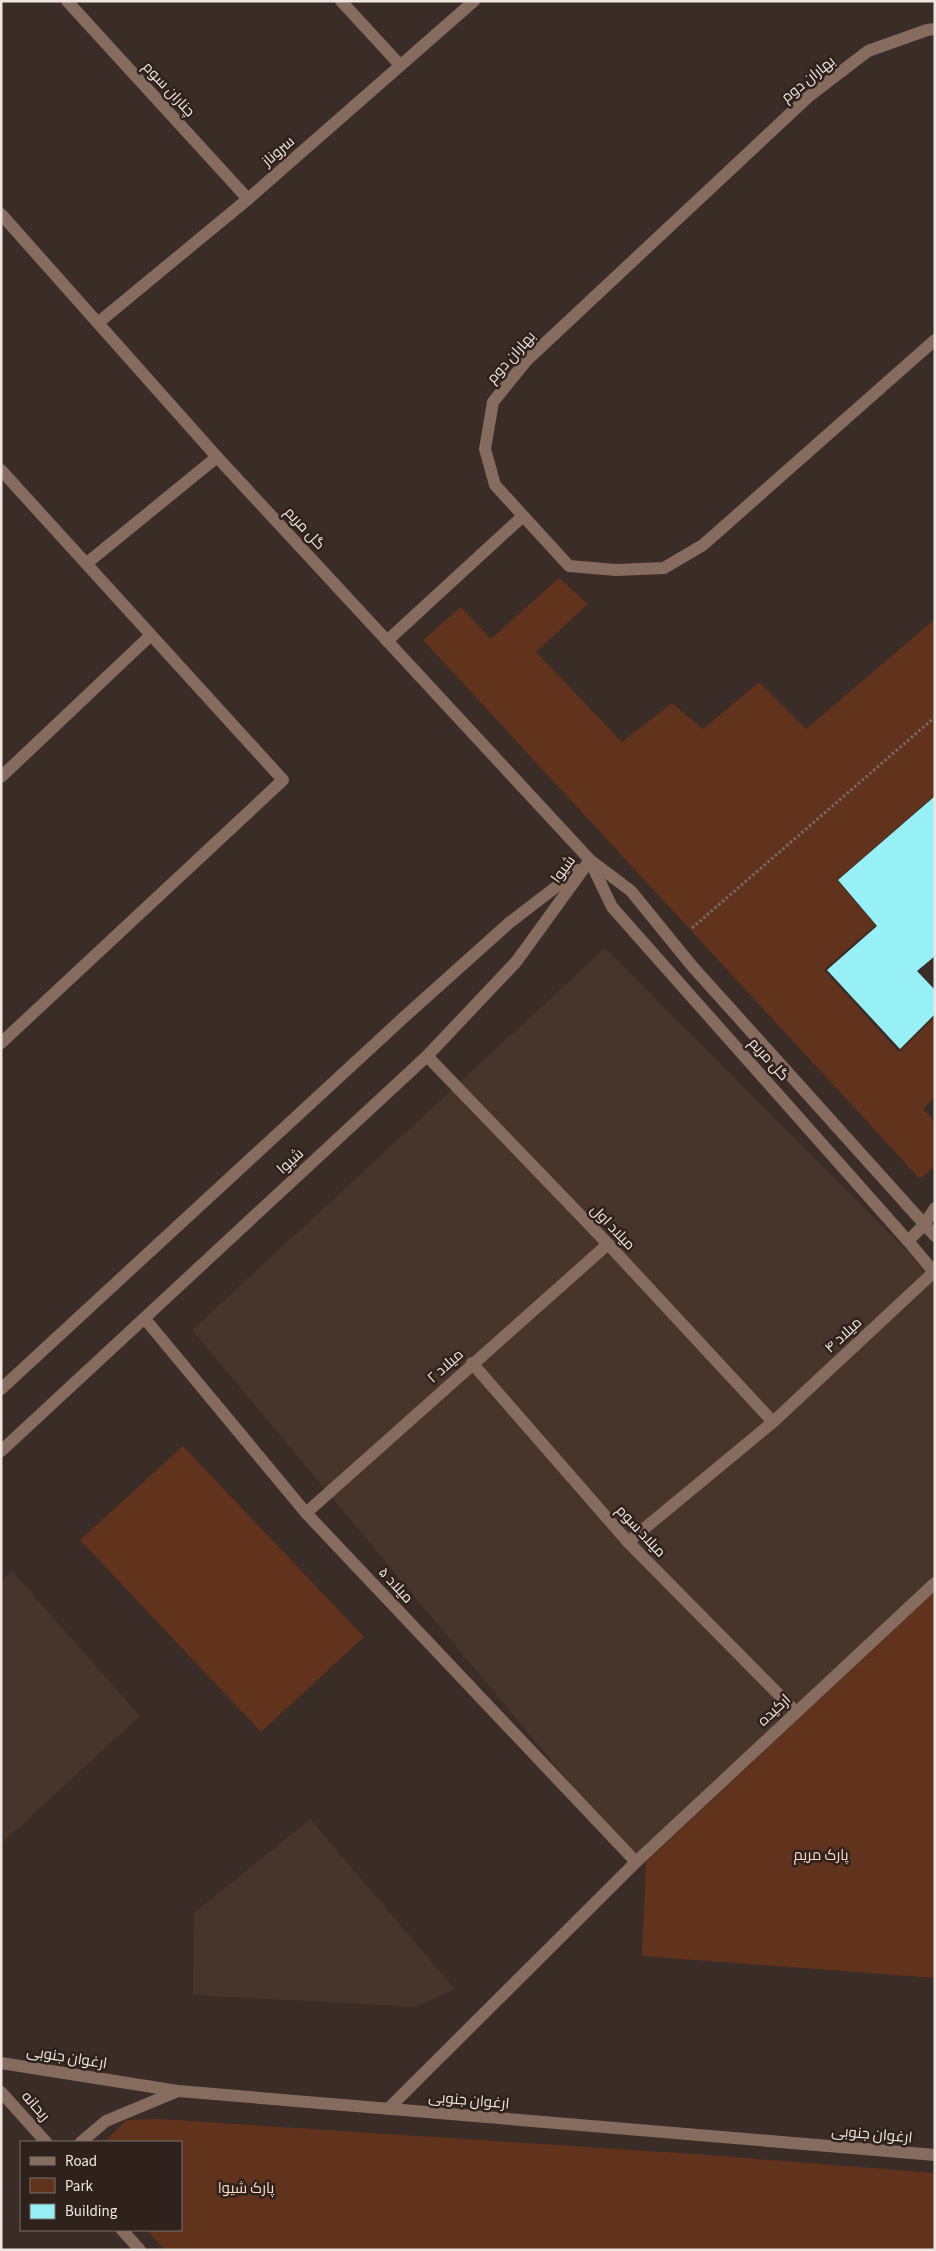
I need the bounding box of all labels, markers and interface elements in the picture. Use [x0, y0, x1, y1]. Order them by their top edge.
street label: بهاران دوم [777, 51, 840, 108]
street label: چناران سوم [138, 57, 200, 122]
street label: سروناز [257, 131, 299, 172]
street label: بهاران دوم [482, 326, 541, 388]
street label: گل مریم [279, 502, 330, 554]
street label: شیوا [546, 851, 581, 887]
street label: گل مریم [744, 1033, 794, 1086]
street label: شیوا [272, 1144, 308, 1179]
street label: میلاد اول [585, 1200, 640, 1255]
street label: میلاد ۴ [820, 1313, 867, 1358]
street label: میلاد ۲ [423, 1344, 468, 1388]
street label: میلاد سوم [611, 1500, 670, 1562]
street label: میلاد ۵ [373, 1563, 418, 1608]
street label: ارکیده [753, 1690, 796, 1731]
park label: پارک مریم [793, 1845, 849, 1866]
street label: ارغوان جنوبی [25, 2041, 109, 2074]
street label: ارغوان جنوبی [428, 2086, 510, 2114]
street label: ریحانه [17, 2087, 55, 2126]
street label: ارغوان جنوبی [831, 2120, 913, 2148]
legend [20, 2141, 182, 2231]
text: Road [65, 2151, 97, 2172]
text: Park [65, 2176, 94, 2197]
park label: پارک شیوا [218, 2178, 274, 2199]
text: Building [65, 2201, 118, 2222]

